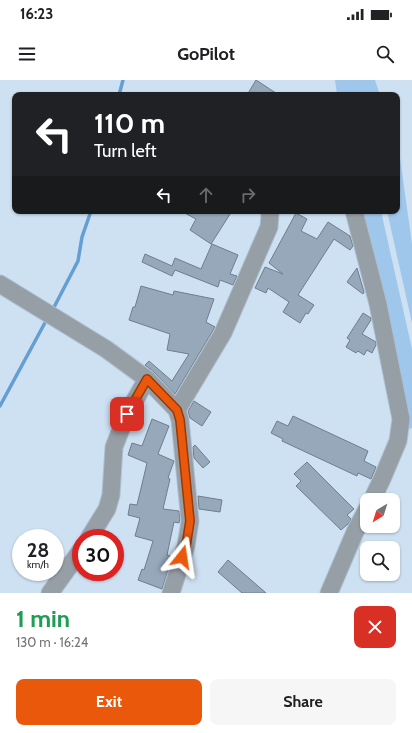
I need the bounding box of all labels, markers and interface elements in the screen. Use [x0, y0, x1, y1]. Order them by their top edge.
text: 16:23 [20, 5, 53, 23]
icon: menu [16, 43, 38, 65]
text: GoPilot [177, 43, 235, 65]
icon: search [374, 43, 396, 65]
text: 110 m [94, 106, 165, 140]
icon: left [28, 108, 80, 160]
text: Turn left [94, 140, 157, 162]
icon: left [153, 184, 175, 206]
icon: ahead [195, 184, 217, 206]
icon: right [237, 184, 259, 206]
pin [110, 397, 144, 431]
icon: arrive [116, 403, 138, 425]
north arrow [360, 493, 400, 533]
map controls [360, 493, 400, 581]
speed limit sign: 30 [72, 529, 124, 581]
position arrow [161, 536, 203, 578]
text: 28 [27, 538, 49, 562]
button: search [360, 541, 400, 581]
text: km/h [27, 558, 49, 571]
text: 1 min [16, 604, 70, 633]
button: close [354, 606, 396, 648]
text: 130 m · 16:24 [16, 634, 88, 650]
button: Exit [16, 679, 202, 725]
button: Share [210, 679, 396, 725]

